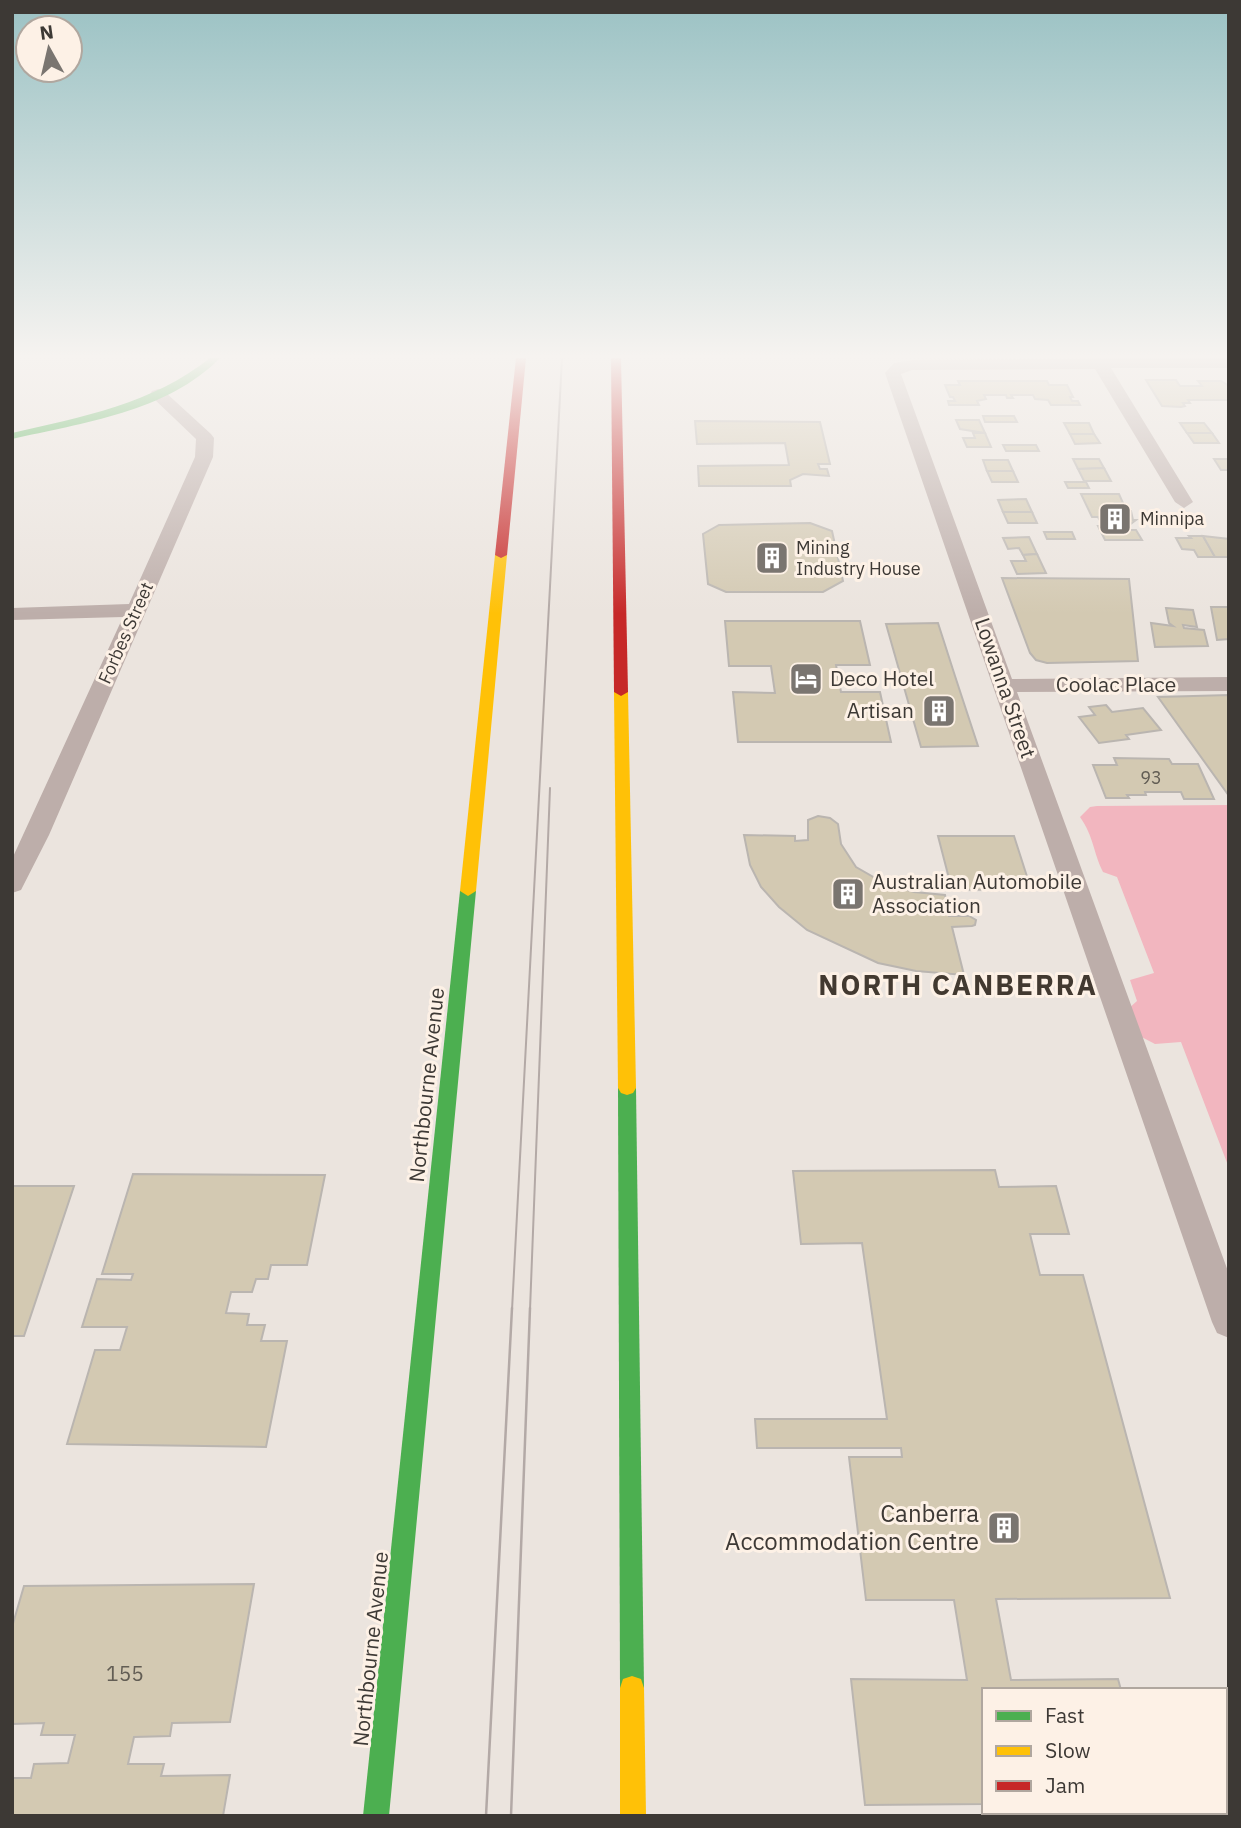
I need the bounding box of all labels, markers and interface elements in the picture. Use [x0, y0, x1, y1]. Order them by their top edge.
north arrow [14, 14, 84, 84]
text: N [38, 19, 55, 45]
building icon: Minnipa [1096, 500, 1134, 538]
place label: Minnipa [1140, 507, 1205, 530]
place label: Mining Industry House [796, 536, 921, 580]
building icon: Mining Industry House [753, 539, 791, 577]
street label: Forbes Street [93, 578, 158, 687]
street label: Lowanna Street [969, 614, 1043, 762]
hotel icon: Deco Hotel [787, 660, 825, 698]
place label: Deco Hotel [830, 664, 934, 692]
street label: Coolac Place [1056, 670, 1176, 698]
building icon: Artisan [920, 692, 958, 730]
place label: Artisan [847, 696, 914, 724]
house number: 93 [1140, 766, 1162, 789]
place label: Australian Automobile Association [872, 867, 1082, 919]
building icon: Australian Automobile Association [829, 875, 867, 913]
district label: NORTH CANBERRA [818, 966, 1098, 1003]
street label: Northbourne Avenue [402, 986, 450, 1184]
place label: Canberra Accommodation Centre [725, 1497, 979, 1557]
building icon: Canberra Accommodation Centre [985, 1509, 1023, 1547]
street label: Northbourne Avenue [346, 1550, 394, 1748]
house number: 155 [106, 1659, 144, 1687]
legend [982, 1688, 1227, 1814]
text: Fast [1045, 1701, 1085, 1729]
text: Slow [1045, 1736, 1091, 1764]
text: Jam [1045, 1771, 1085, 1799]

